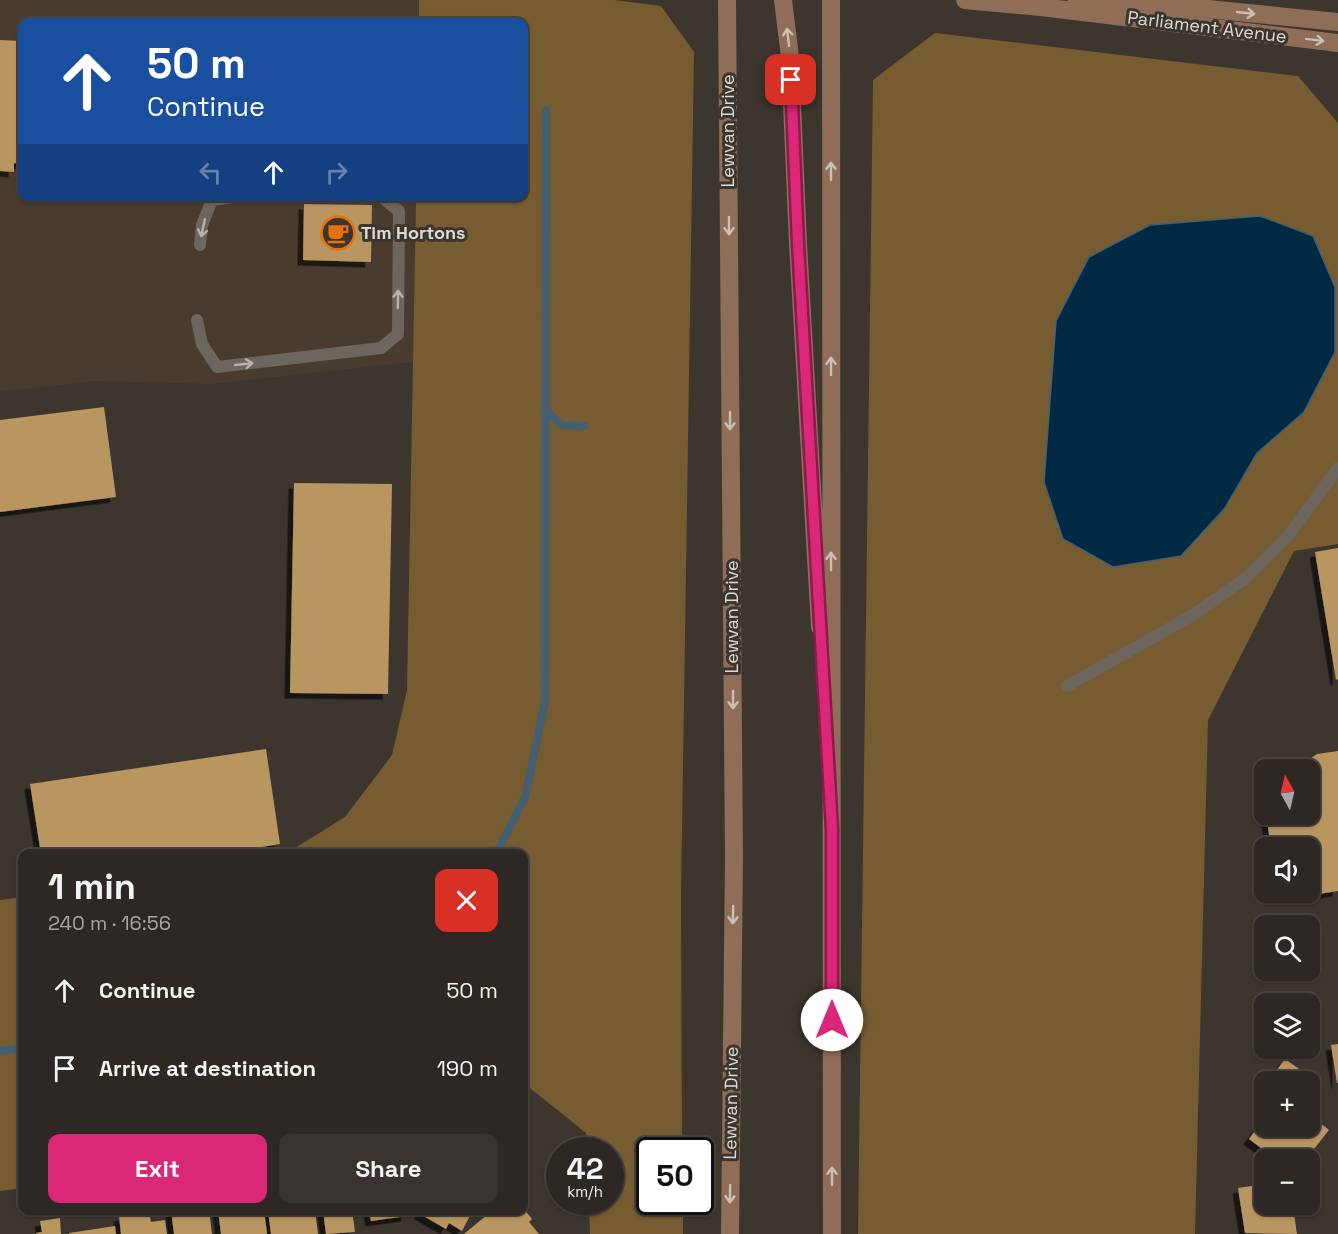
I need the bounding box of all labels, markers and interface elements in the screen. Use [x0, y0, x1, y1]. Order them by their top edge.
street label: Parliament Avenue [1126, 5, 1288, 48]
one-way arrow [1235, 8, 1255, 19]
one-way arrow [782, 27, 793, 47]
one-way arrow [1304, 35, 1324, 46]
text: 50 m [147, 37, 246, 90]
icon: ahead [48, 42, 126, 120]
pin [765, 54, 816, 105]
icon: arrive [774, 63, 807, 96]
street label: Lewvan Drive [716, 74, 739, 188]
text: Continue [147, 89, 265, 124]
icon: left [194, 156, 227, 189]
icon: ahead [257, 156, 290, 189]
icon: right [320, 156, 353, 189]
one-way arrow [825, 161, 837, 181]
cafe icon: Tim Hortons [320, 215, 356, 251]
one-way arrow [723, 216, 735, 236]
one-way arrow [197, 218, 208, 238]
place label: Tim Hortons [361, 221, 465, 244]
one-way arrow [392, 289, 404, 309]
one-way arrow [825, 356, 837, 376]
one-way arrow [234, 359, 254, 370]
one-way arrow [724, 411, 736, 431]
one-way arrow [825, 551, 837, 571]
street label: Lewvan Drive [720, 560, 743, 674]
one-way arrow [727, 690, 739, 710]
north arrow [1254, 759, 1320, 825]
map controls [1254, 759, 1320, 1215]
button: sound [1254, 837, 1320, 903]
text: 1 min [48, 864, 136, 910]
button: close [435, 869, 498, 932]
one-way arrow [727, 905, 739, 925]
text: 240 m · 16:56 [48, 910, 171, 936]
button: search [1254, 915, 1320, 981]
icon: ahead [48, 974, 81, 1007]
text: Continue [99, 976, 195, 1004]
text: 50 m [446, 976, 498, 1004]
position arrow [800, 988, 864, 1052]
button: layers [1254, 993, 1320, 1059]
street label: Lewvan Drive [718, 1046, 743, 1160]
icon: arrive [48, 1052, 81, 1085]
text: Arrive at destination [99, 1054, 316, 1082]
text: 190 m [437, 1054, 498, 1082]
button: + [1254, 1071, 1320, 1137]
button: Exit [48, 1134, 267, 1203]
button: Share [279, 1134, 498, 1203]
speed limit sign: 50 [636, 1137, 714, 1215]
text: 42 [567, 1149, 603, 1188]
button: − [1254, 1149, 1320, 1215]
one-way arrow [826, 1166, 838, 1186]
text: km/h [567, 1182, 603, 1201]
one-way arrow [724, 1184, 736, 1204]

